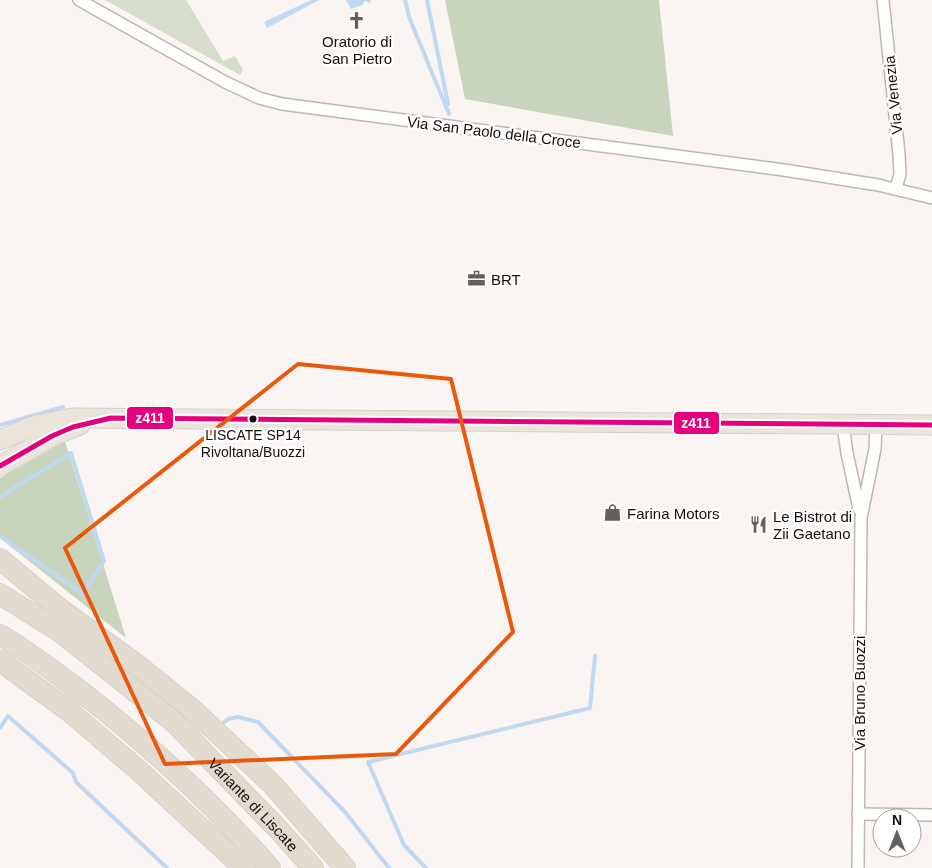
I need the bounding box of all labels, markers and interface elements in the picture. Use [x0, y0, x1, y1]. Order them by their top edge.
church icon: Oratorio di San Pietro [347, 10, 367, 30]
place label: Oratorio di San Pietro [322, 33, 392, 67]
street label: Via Venezia [880, 54, 906, 135]
street label: Via San Paolo della Croce [406, 113, 582, 151]
office icon: BRT [467, 269, 487, 289]
place label: BRT [491, 271, 521, 288]
line badge: z411 [126, 406, 174, 430]
text: z411 [135, 410, 165, 426]
line badge: z411 [673, 411, 720, 435]
marker: LISCATE SP14 Rivoltana/Buozzi [248, 414, 258, 424]
text: z411 [681, 415, 711, 431]
place label: LISCATE SP14 Rivoltana/Buozzi [201, 427, 305, 460]
shop icon: Farina Motors [603, 503, 623, 523]
place label: Farina Motors [627, 505, 720, 522]
place label: Le Bistrot di Zii Gaetano [773, 508, 852, 542]
restaurant icon: Le Bistrot di Zii Gaetano [749, 515, 769, 535]
street label: Via Bruno Buozzi [851, 636, 868, 750]
street label: Variante di Liscate [205, 754, 302, 855]
north arrow [872, 808, 922, 858]
text: N [892, 812, 902, 828]

